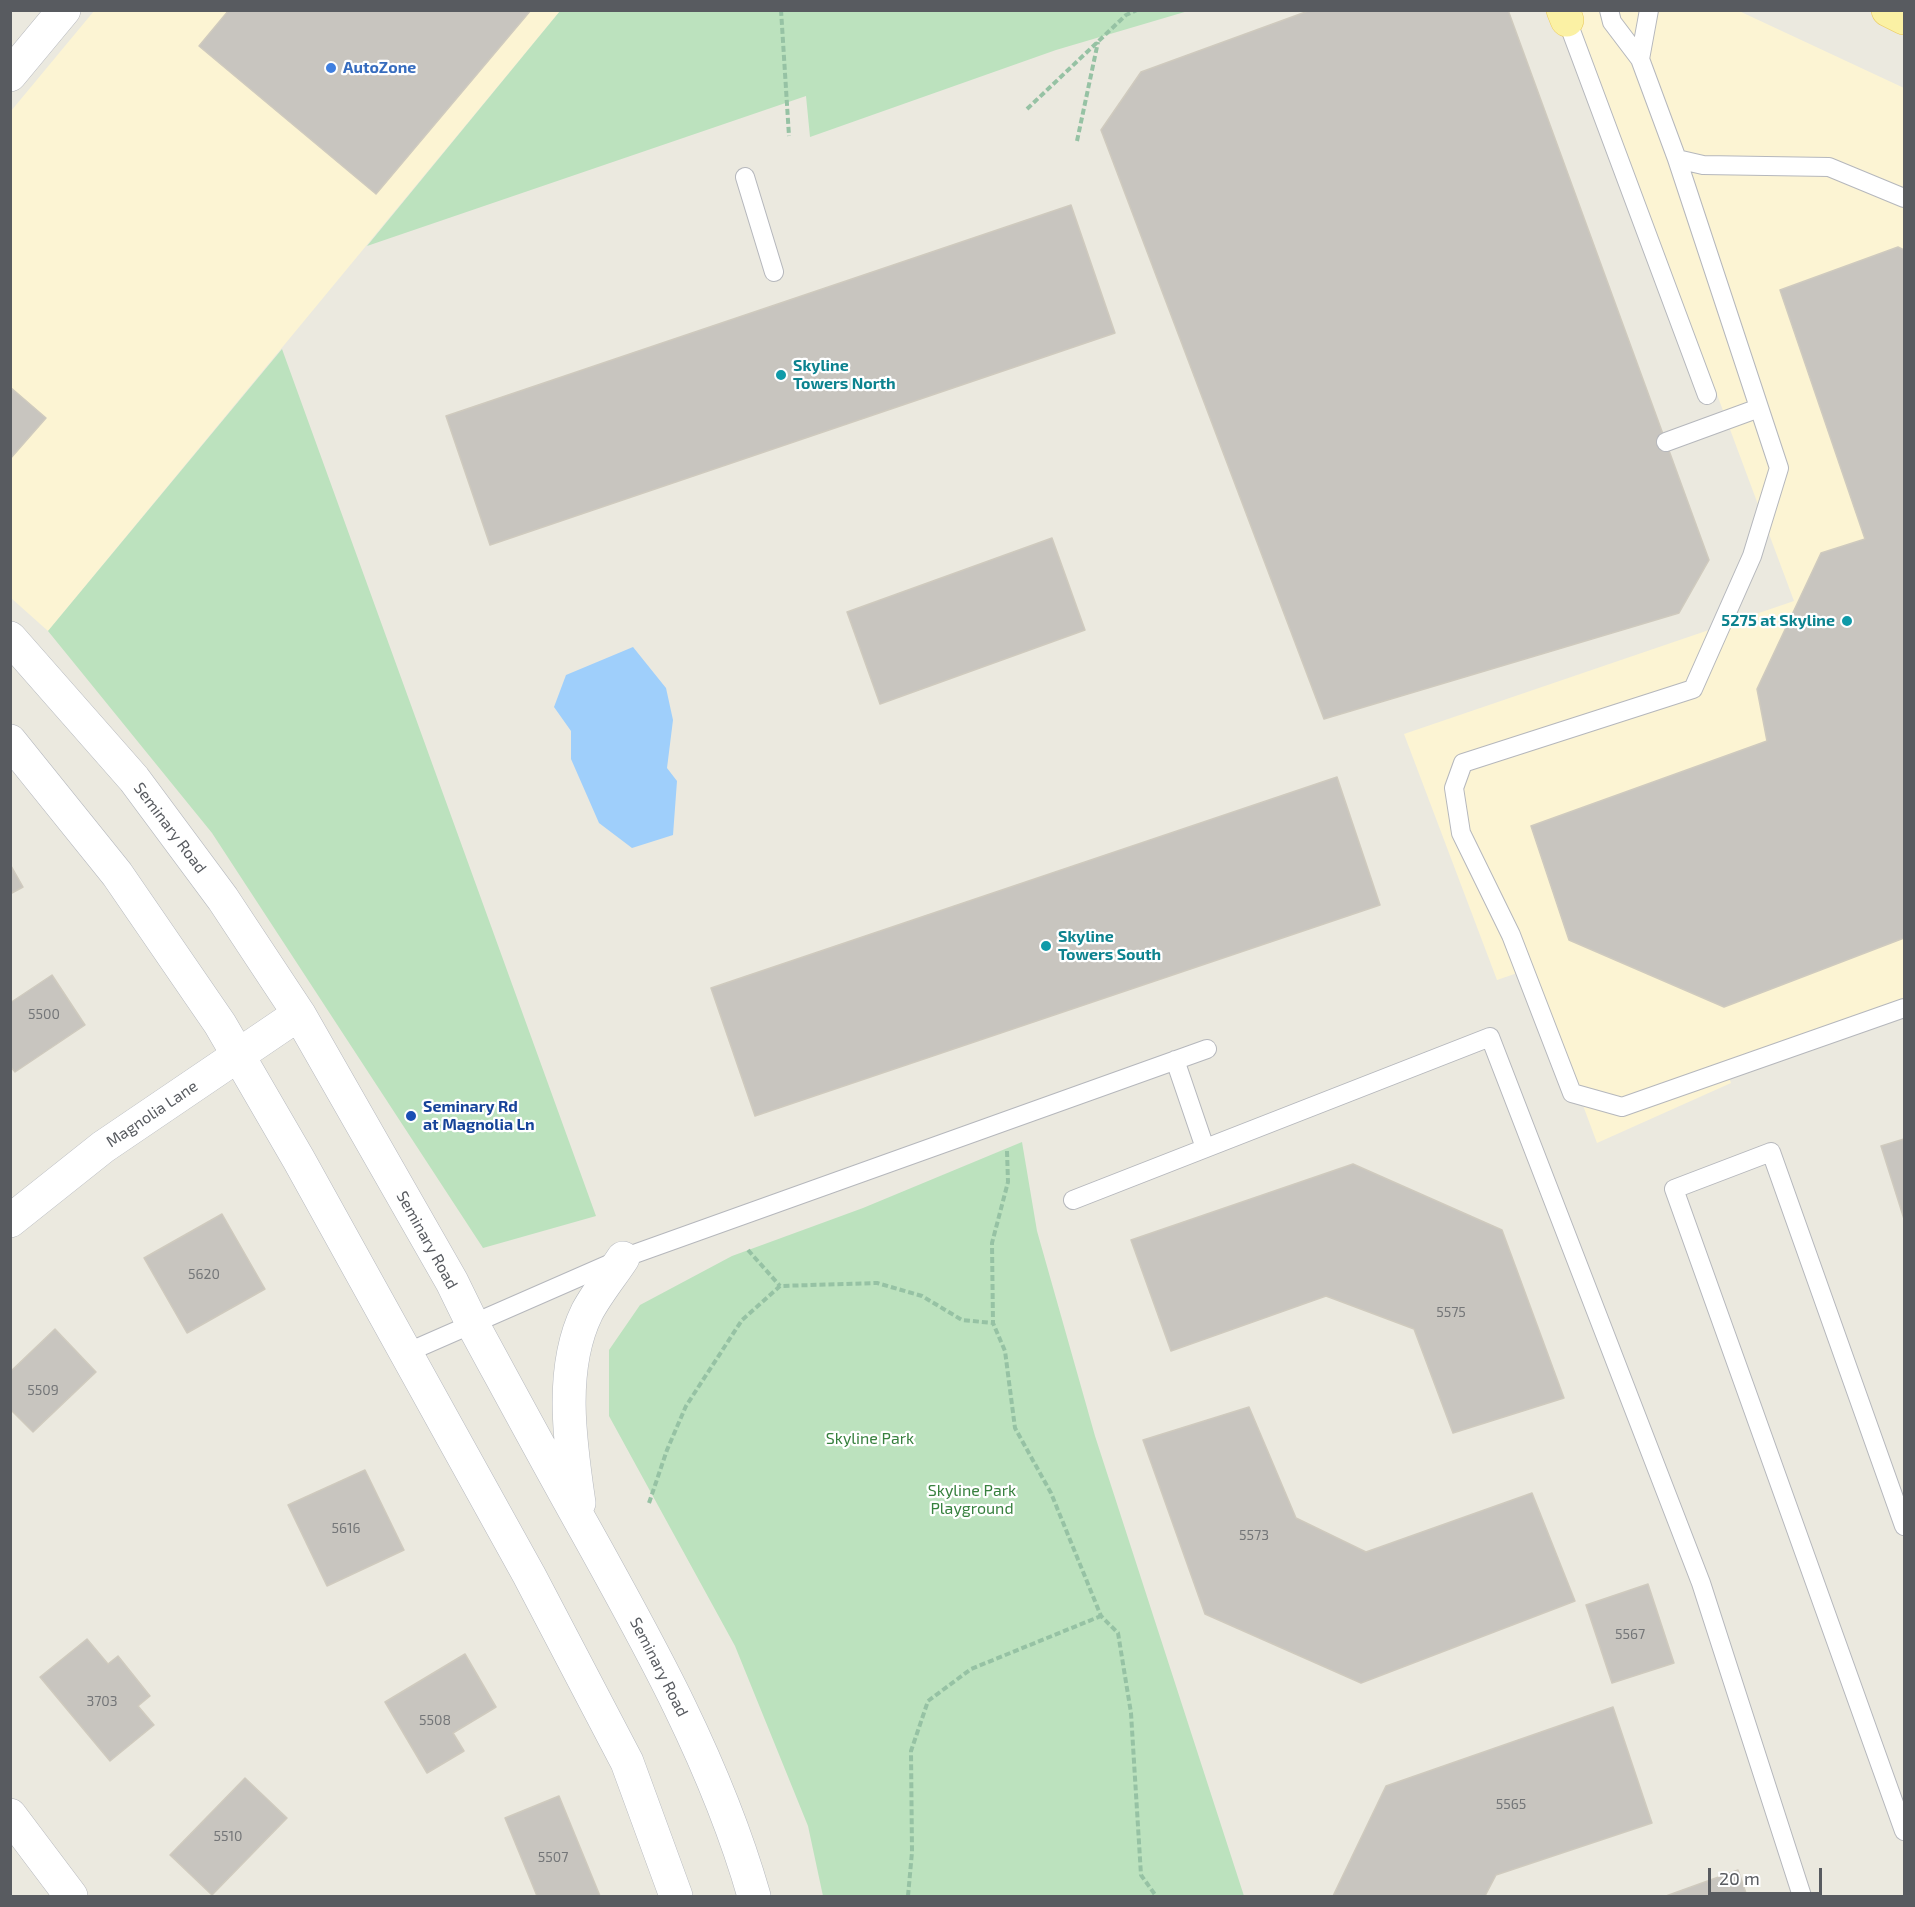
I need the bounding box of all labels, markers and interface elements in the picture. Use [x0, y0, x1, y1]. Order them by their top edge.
place label: AutoZone [343, 58, 416, 78]
marker: AutoZone [324, 61, 338, 75]
place label: Skyline Towers North [793, 356, 896, 394]
marker: Skyline Towers North [774, 368, 788, 382]
place label: 5275 at Skyline [1721, 611, 1835, 631]
marker: 5275 at Skyline [1840, 614, 1854, 628]
street label: Seminary Road [130, 779, 210, 877]
place label: Skyline Towers South [1058, 927, 1161, 965]
marker: Skyline Towers South [1039, 939, 1053, 953]
house number: 5500 [28, 1006, 60, 1022]
street label: Magnolia Lane [103, 1076, 201, 1152]
place label: Seminary Rd at Magnolia Ln [423, 1097, 535, 1135]
marker: Seminary Rd at Magnolia Ln [404, 1109, 418, 1123]
street label: Seminary Road [392, 1188, 462, 1292]
house number: 5620 [188, 1266, 220, 1282]
house number: 5575 [1436, 1304, 1466, 1320]
house number: 5509 [27, 1382, 59, 1398]
park label: Skyline Park [826, 1429, 914, 1449]
park label: Skyline Park Playground [928, 1481, 1016, 1519]
house number: 5616 [331, 1520, 361, 1536]
house number: 5573 [1239, 1527, 1269, 1543]
street label: Seminary Road [626, 1614, 692, 1720]
house number: 5567 [1615, 1626, 1645, 1642]
house number: 3703 [86, 1693, 118, 1709]
house number: 5508 [419, 1712, 451, 1728]
house number: 5565 [1496, 1796, 1526, 1812]
house number: 5510 [213, 1828, 243, 1844]
house number: 5507 [538, 1849, 568, 1865]
scale bar [1711, 1856, 1825, 1894]
text: 20 m [1719, 1867, 1760, 1889]

